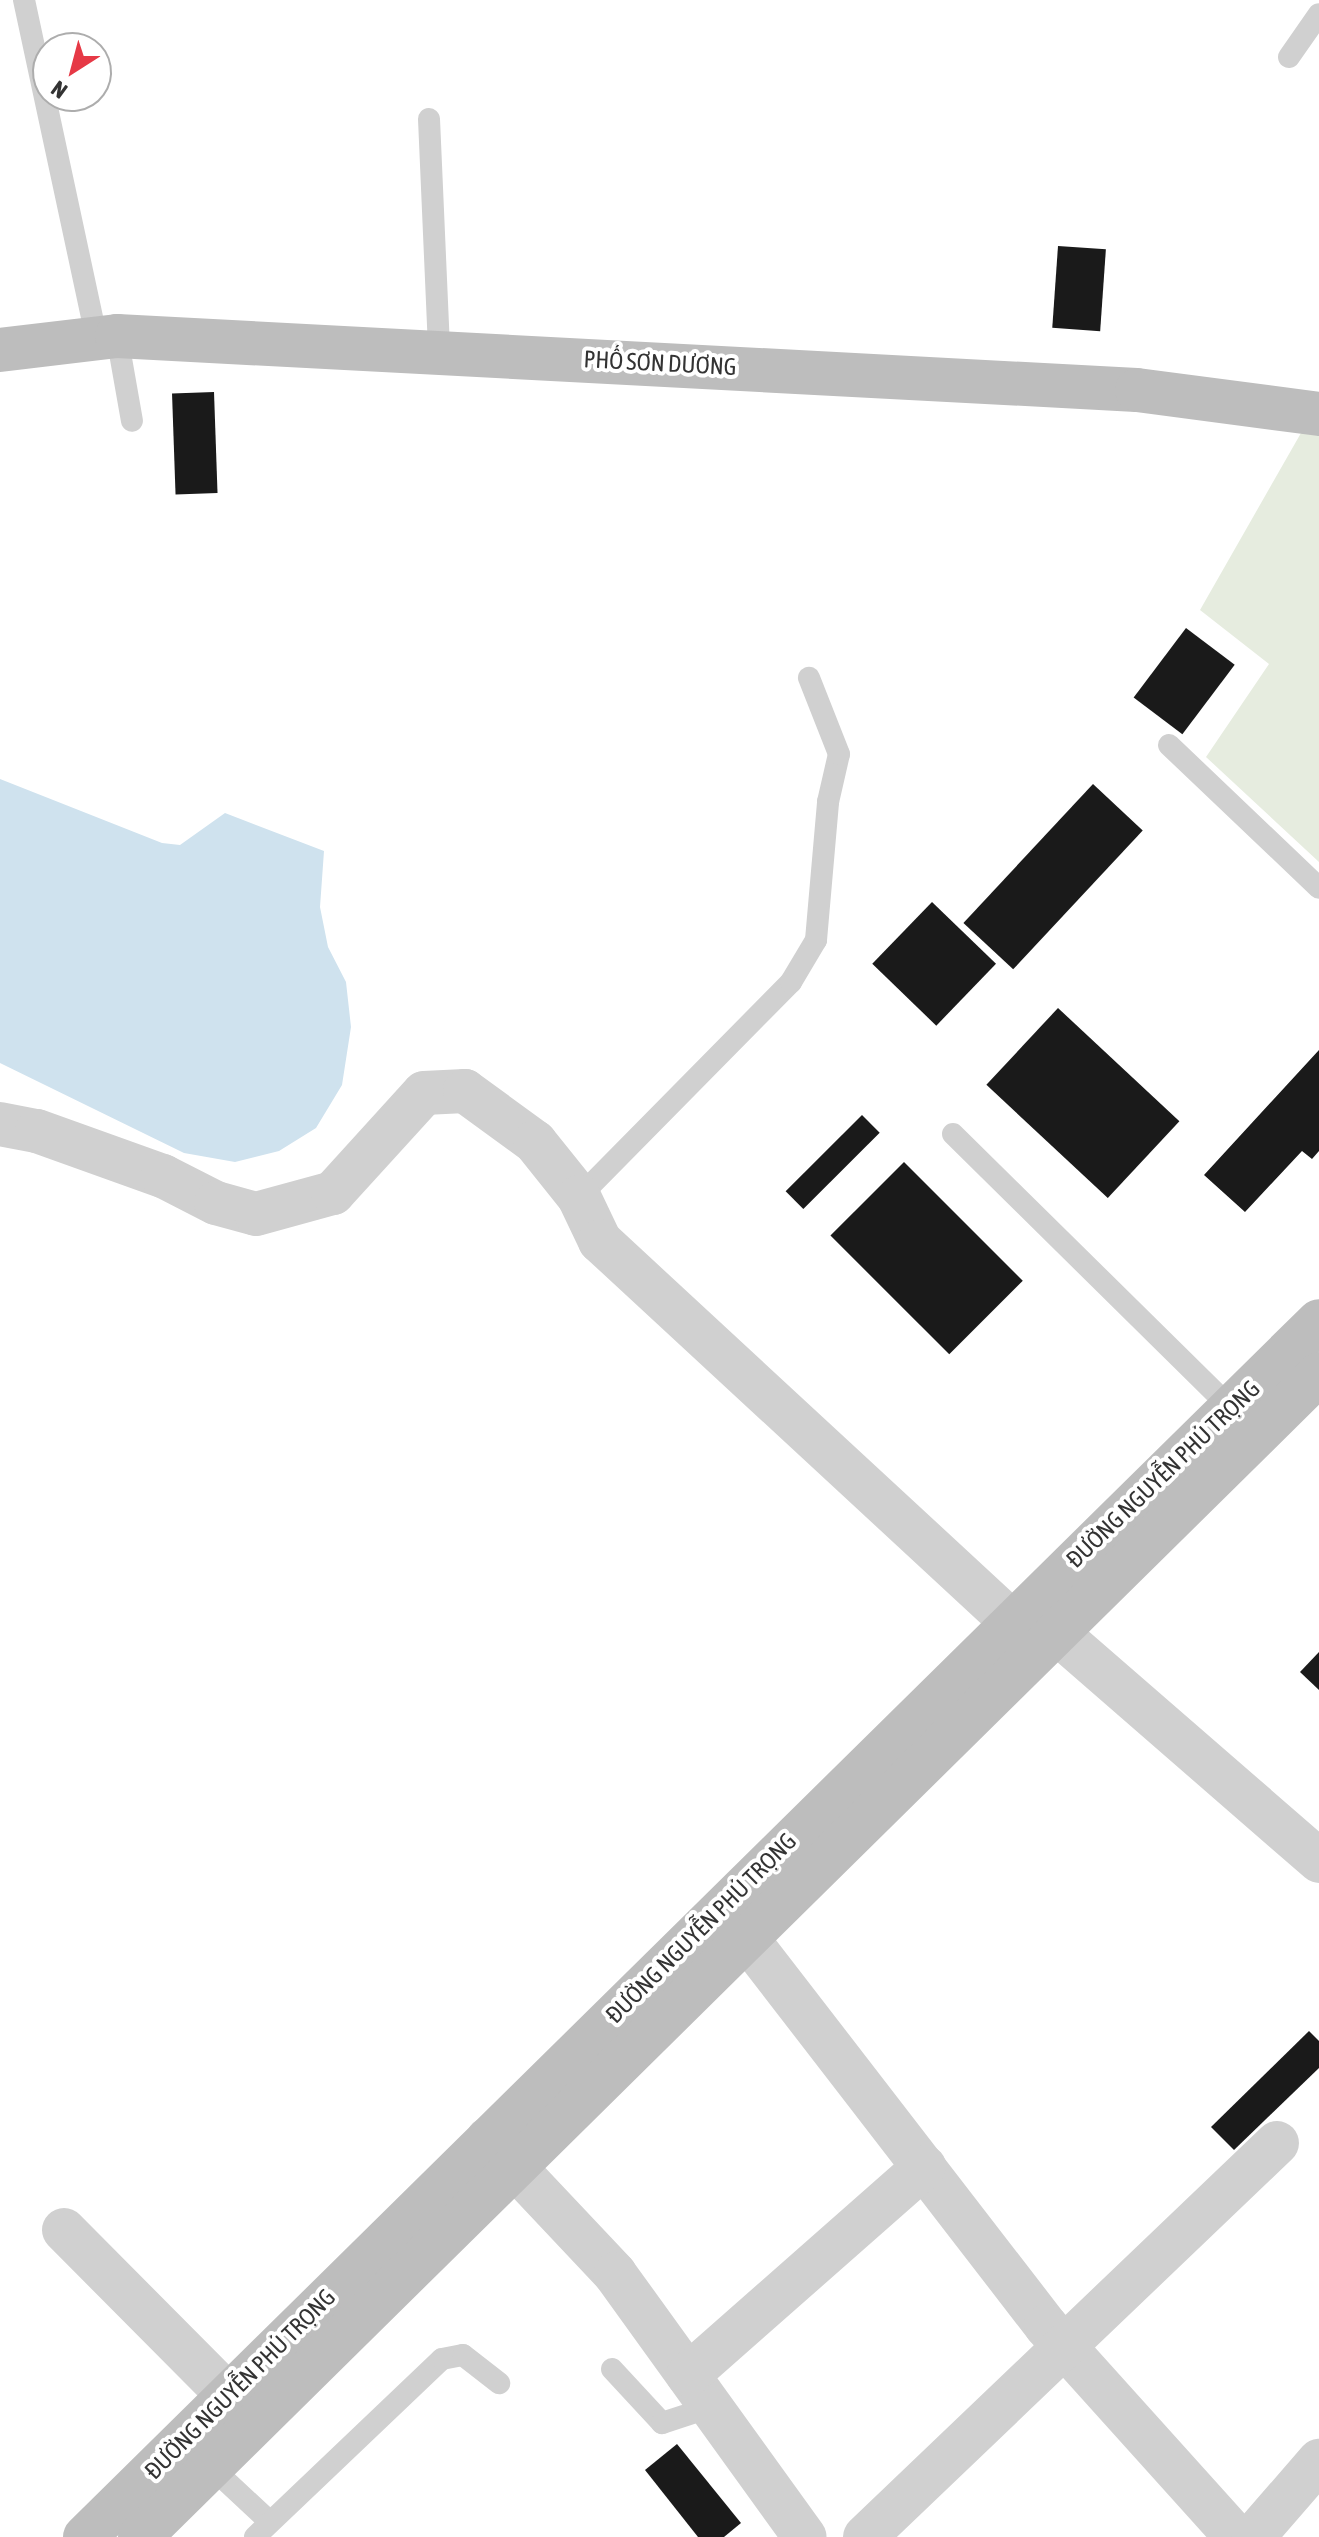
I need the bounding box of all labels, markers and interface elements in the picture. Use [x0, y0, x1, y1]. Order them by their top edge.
north arrow [32, 32, 112, 112]
text: N [46, 75, 72, 104]
street label: PHỐ SƠN DƯƠNG [583, 345, 737, 381]
street label: ĐƯỜNG NGUYỄN PHÚ TRỌNG [1060, 1374, 1266, 1574]
street label: ĐƯỜNG NGUYỄN PHÚ TRỌNG [600, 1827, 802, 2029]
street label: ĐƯỜNG NGUYỄN PHÚ TRỌNG [139, 2283, 341, 2485]

